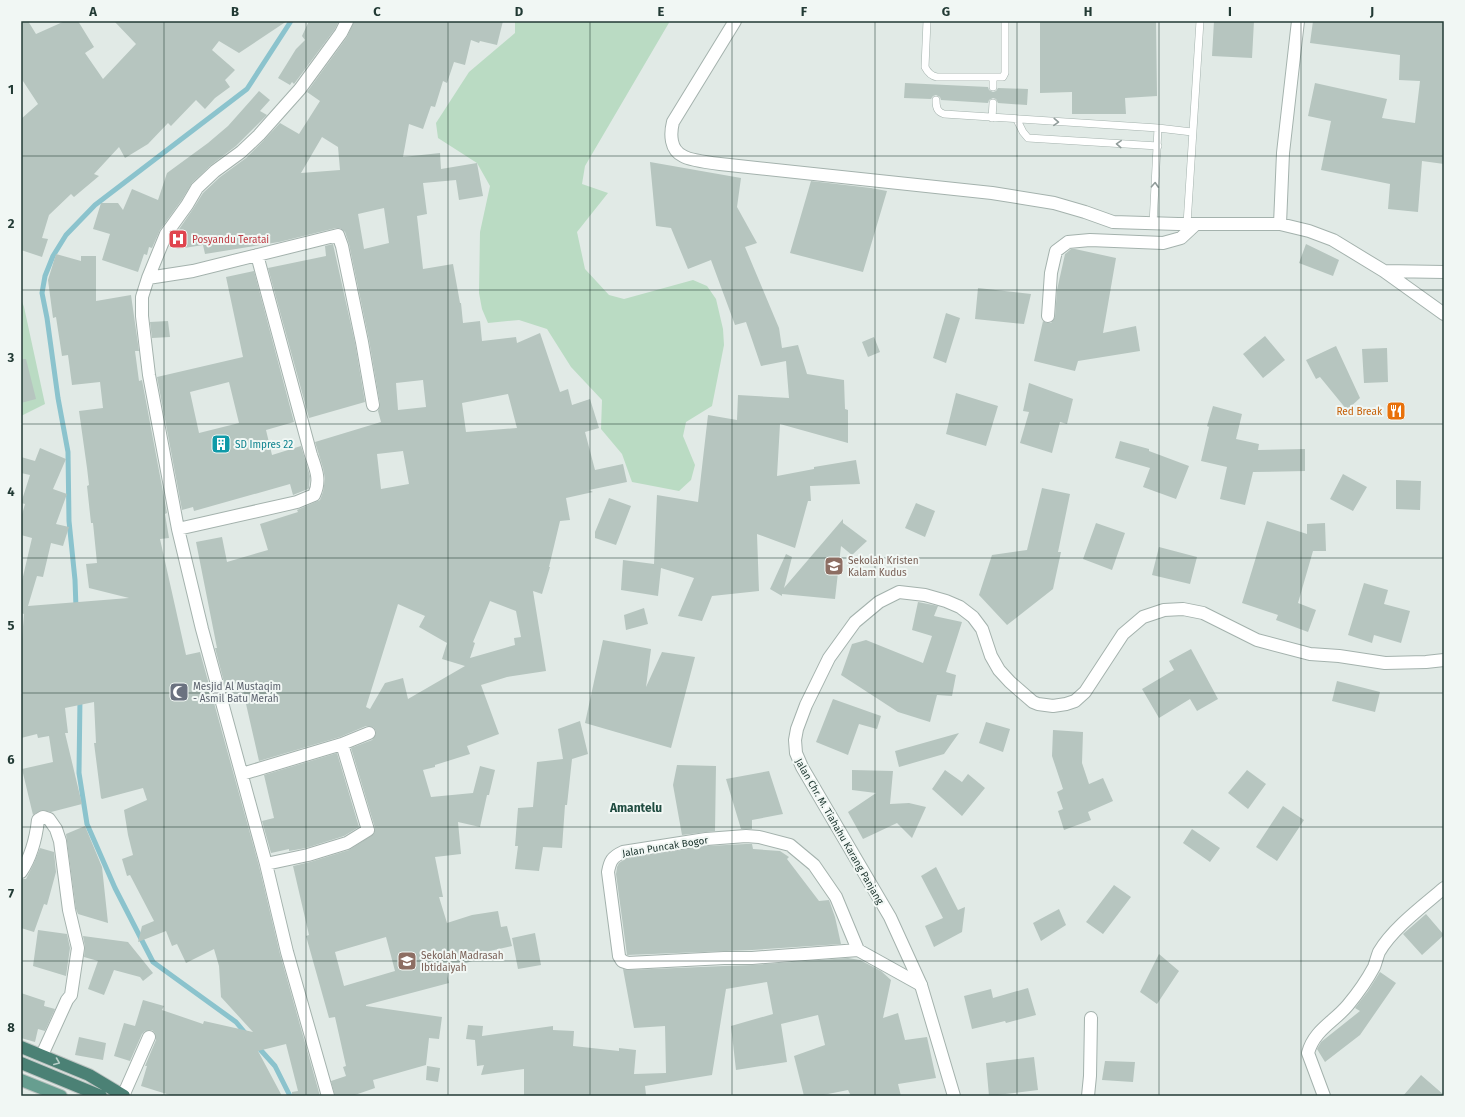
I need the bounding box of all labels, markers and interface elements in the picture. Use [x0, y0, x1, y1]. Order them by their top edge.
text: A [88, 4, 97, 19]
text: B [231, 4, 239, 19]
text: C [373, 4, 381, 19]
text: D [515, 4, 524, 19]
text: E [658, 4, 665, 19]
text: F [801, 4, 808, 19]
text: G [942, 4, 950, 19]
text: H [1084, 4, 1092, 19]
text: I [1228, 4, 1232, 19]
text: J [1369, 4, 1374, 19]
text: 1 [8, 82, 14, 97]
one-way arrow [1053, 118, 1059, 127]
one-way arrow [1116, 140, 1122, 148]
one-way arrow [1151, 182, 1160, 188]
text: 2 [8, 216, 15, 231]
hospital icon: Posyandu Teratai [167, 228, 189, 250]
place label: Posyandu Teratai [192, 234, 269, 246]
text: 3 [7, 350, 15, 365]
restaurant icon: Red Break [1385, 400, 1407, 422]
place label: Red Break [1336, 406, 1383, 418]
building icon: SD Impres 22 [210, 433, 232, 455]
place label: SD Impres 22 [235, 439, 293, 451]
text: 4 [7, 484, 15, 499]
school or university icon: Sekolah Kristen Kalam Kudus [823, 555, 845, 577]
place label: Sekolah Kristen Kalam Kudus [848, 555, 919, 579]
text: 5 [8, 618, 15, 633]
mosque icon: Mesjid Al Mustaqim - Asmil Batu Merah [168, 681, 190, 703]
place label: Mesjid Al Mustaqim - Asmil Batu Merah [193, 681, 281, 705]
text: 6 [7, 752, 15, 767]
street label: Jalan Chr. M. Tiahahu Karang Panjang [792, 756, 886, 907]
district label: Amantelu [609, 801, 662, 815]
street label: Jalan Puncak Bogor [621, 834, 709, 860]
text: 7 [8, 886, 14, 901]
school or university icon: Sekolah Madrasah Ibtidaiyah [396, 950, 418, 972]
place label: Sekolah Madrasah Ibtidaiyah [421, 950, 504, 974]
text: 8 [7, 1020, 15, 1035]
one-way arrow [54, 1057, 61, 1065]

